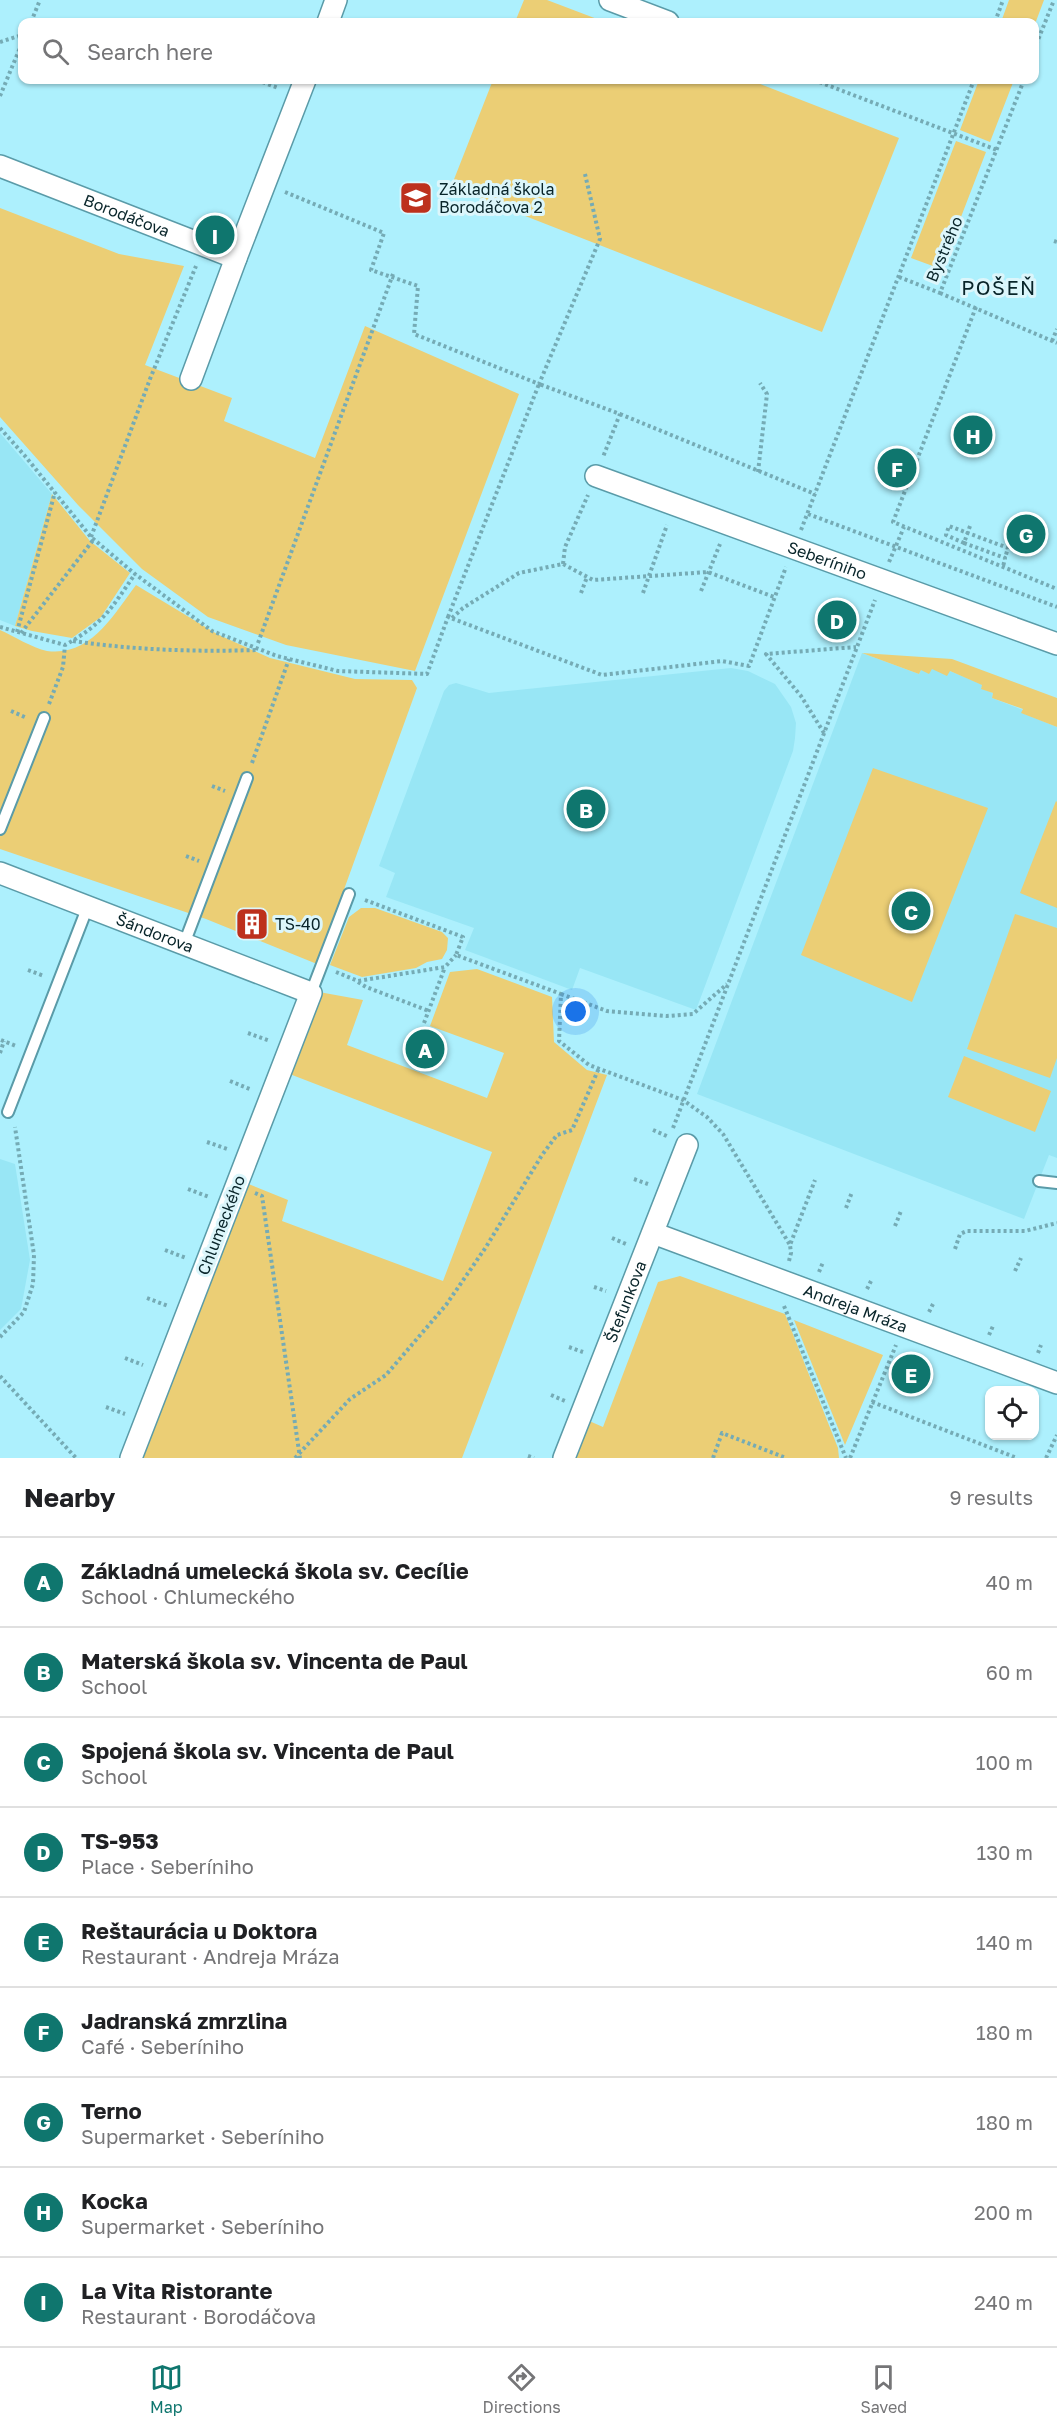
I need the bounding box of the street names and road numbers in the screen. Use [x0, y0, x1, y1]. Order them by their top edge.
street label: Borodáčova [81, 190, 172, 241]
street label: Bystrého [921, 213, 967, 285]
street label: Seberíniho [785, 537, 869, 584]
street label: Šándorova [113, 909, 196, 957]
street label: Chlumeckého [193, 1172, 249, 1278]
street label: Štefunkova [600, 1258, 651, 1345]
street label: Andreja Mráza [801, 1280, 910, 1337]

